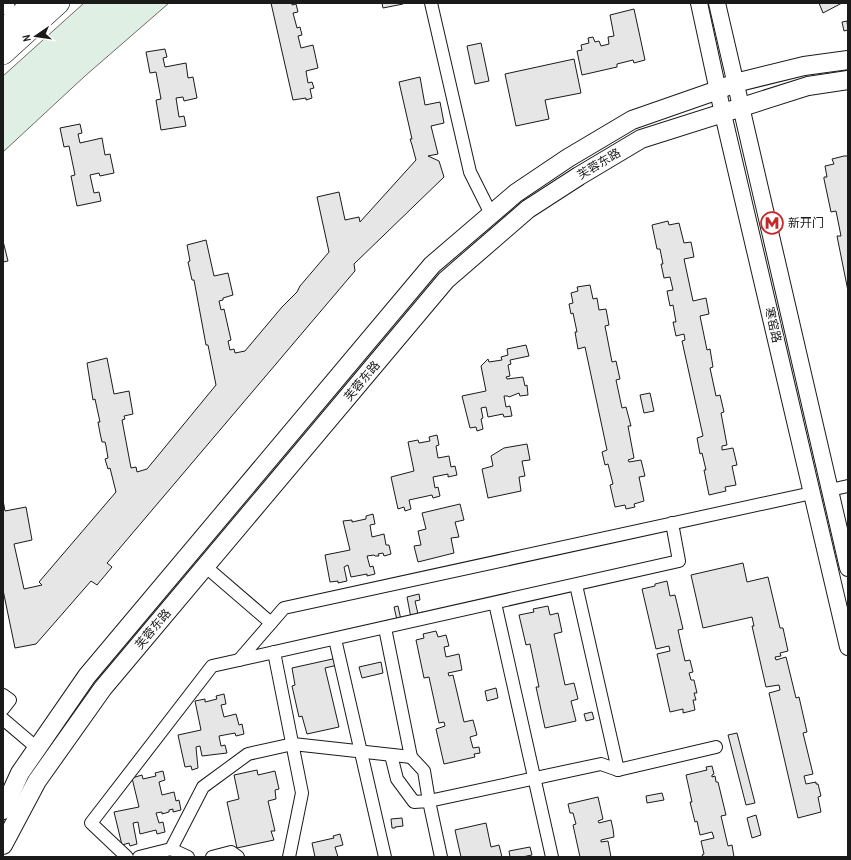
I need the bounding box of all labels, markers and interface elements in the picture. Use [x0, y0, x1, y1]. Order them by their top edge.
north arrow [16, 16, 56, 56]
text: N [19, 34, 34, 43]
street label: 芙蓉东路 [574, 145, 624, 183]
metro station icon: 新开门 [759, 210, 785, 236]
place label: 新开门 [788, 215, 824, 231]
street label: 寒窑路 [761, 306, 785, 344]
street label: 芙蓉东路 [340, 357, 384, 405]
street label: 芙蓉东路 [131, 605, 175, 653]

